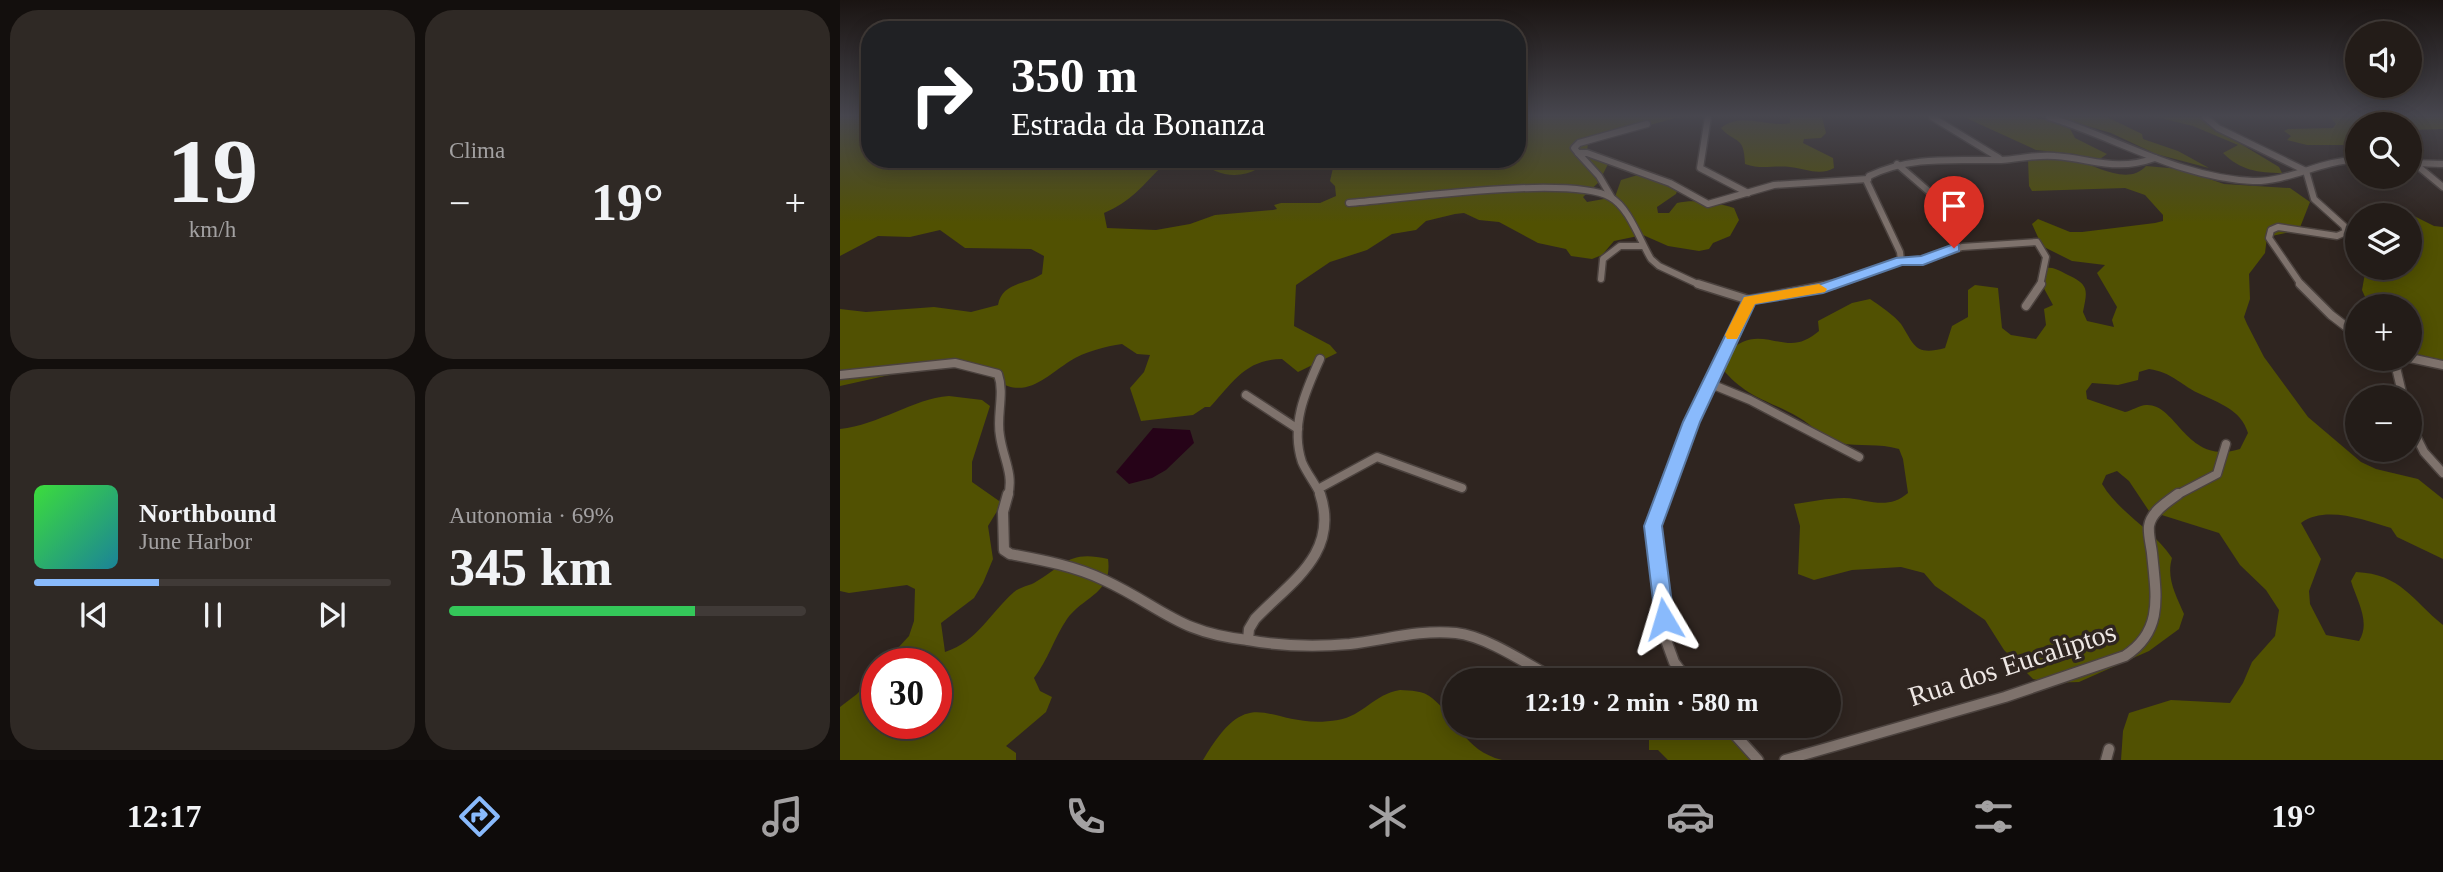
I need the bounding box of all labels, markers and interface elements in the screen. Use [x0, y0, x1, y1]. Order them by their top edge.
map controls [2345, 21, 2422, 462]
button: sound [2345, 21, 2422, 98]
text: 350 m [1011, 48, 1138, 103]
icon: right [896, 49, 987, 140]
text: Estrada da Bonanza [1011, 106, 1265, 142]
button: search [2345, 112, 2422, 189]
text: 19 [167, 121, 258, 222]
text: Clima [449, 138, 505, 163]
text: 19° [591, 174, 664, 231]
pin [1924, 176, 1984, 248]
text: − [449, 182, 470, 224]
text: + [785, 182, 806, 224]
icon: arrive [1935, 187, 1973, 225]
button: layers [2345, 203, 2422, 280]
text: km/h [189, 217, 236, 242]
button: + [2345, 294, 2422, 371]
button: − [2345, 385, 2422, 462]
text: Northbound [139, 499, 276, 528]
text: Autonomia · 69% [449, 503, 614, 528]
text: June Harbor [139, 529, 252, 554]
text: 345 km [449, 539, 612, 596]
position arrow [1627, 582, 1701, 656]
icon: previous [75, 596, 113, 634]
icon: pause [194, 596, 232, 634]
icon: next [313, 596, 351, 634]
street label: Rua dos Eucaliptos [1904, 616, 2120, 712]
speed limit sign: 30 [861, 648, 952, 739]
text: 12:19 · 2 min · 580 m [1525, 688, 1759, 717]
icon: directions [455, 792, 504, 841]
icon: music [758, 792, 807, 841]
icon: phone [1061, 792, 1110, 841]
icon: climate [1363, 792, 1412, 841]
icon: car [1666, 792, 1715, 841]
icon: filters [1969, 792, 2018, 841]
text: 12:17 [127, 798, 202, 834]
text: 19° [2271, 798, 2316, 834]

